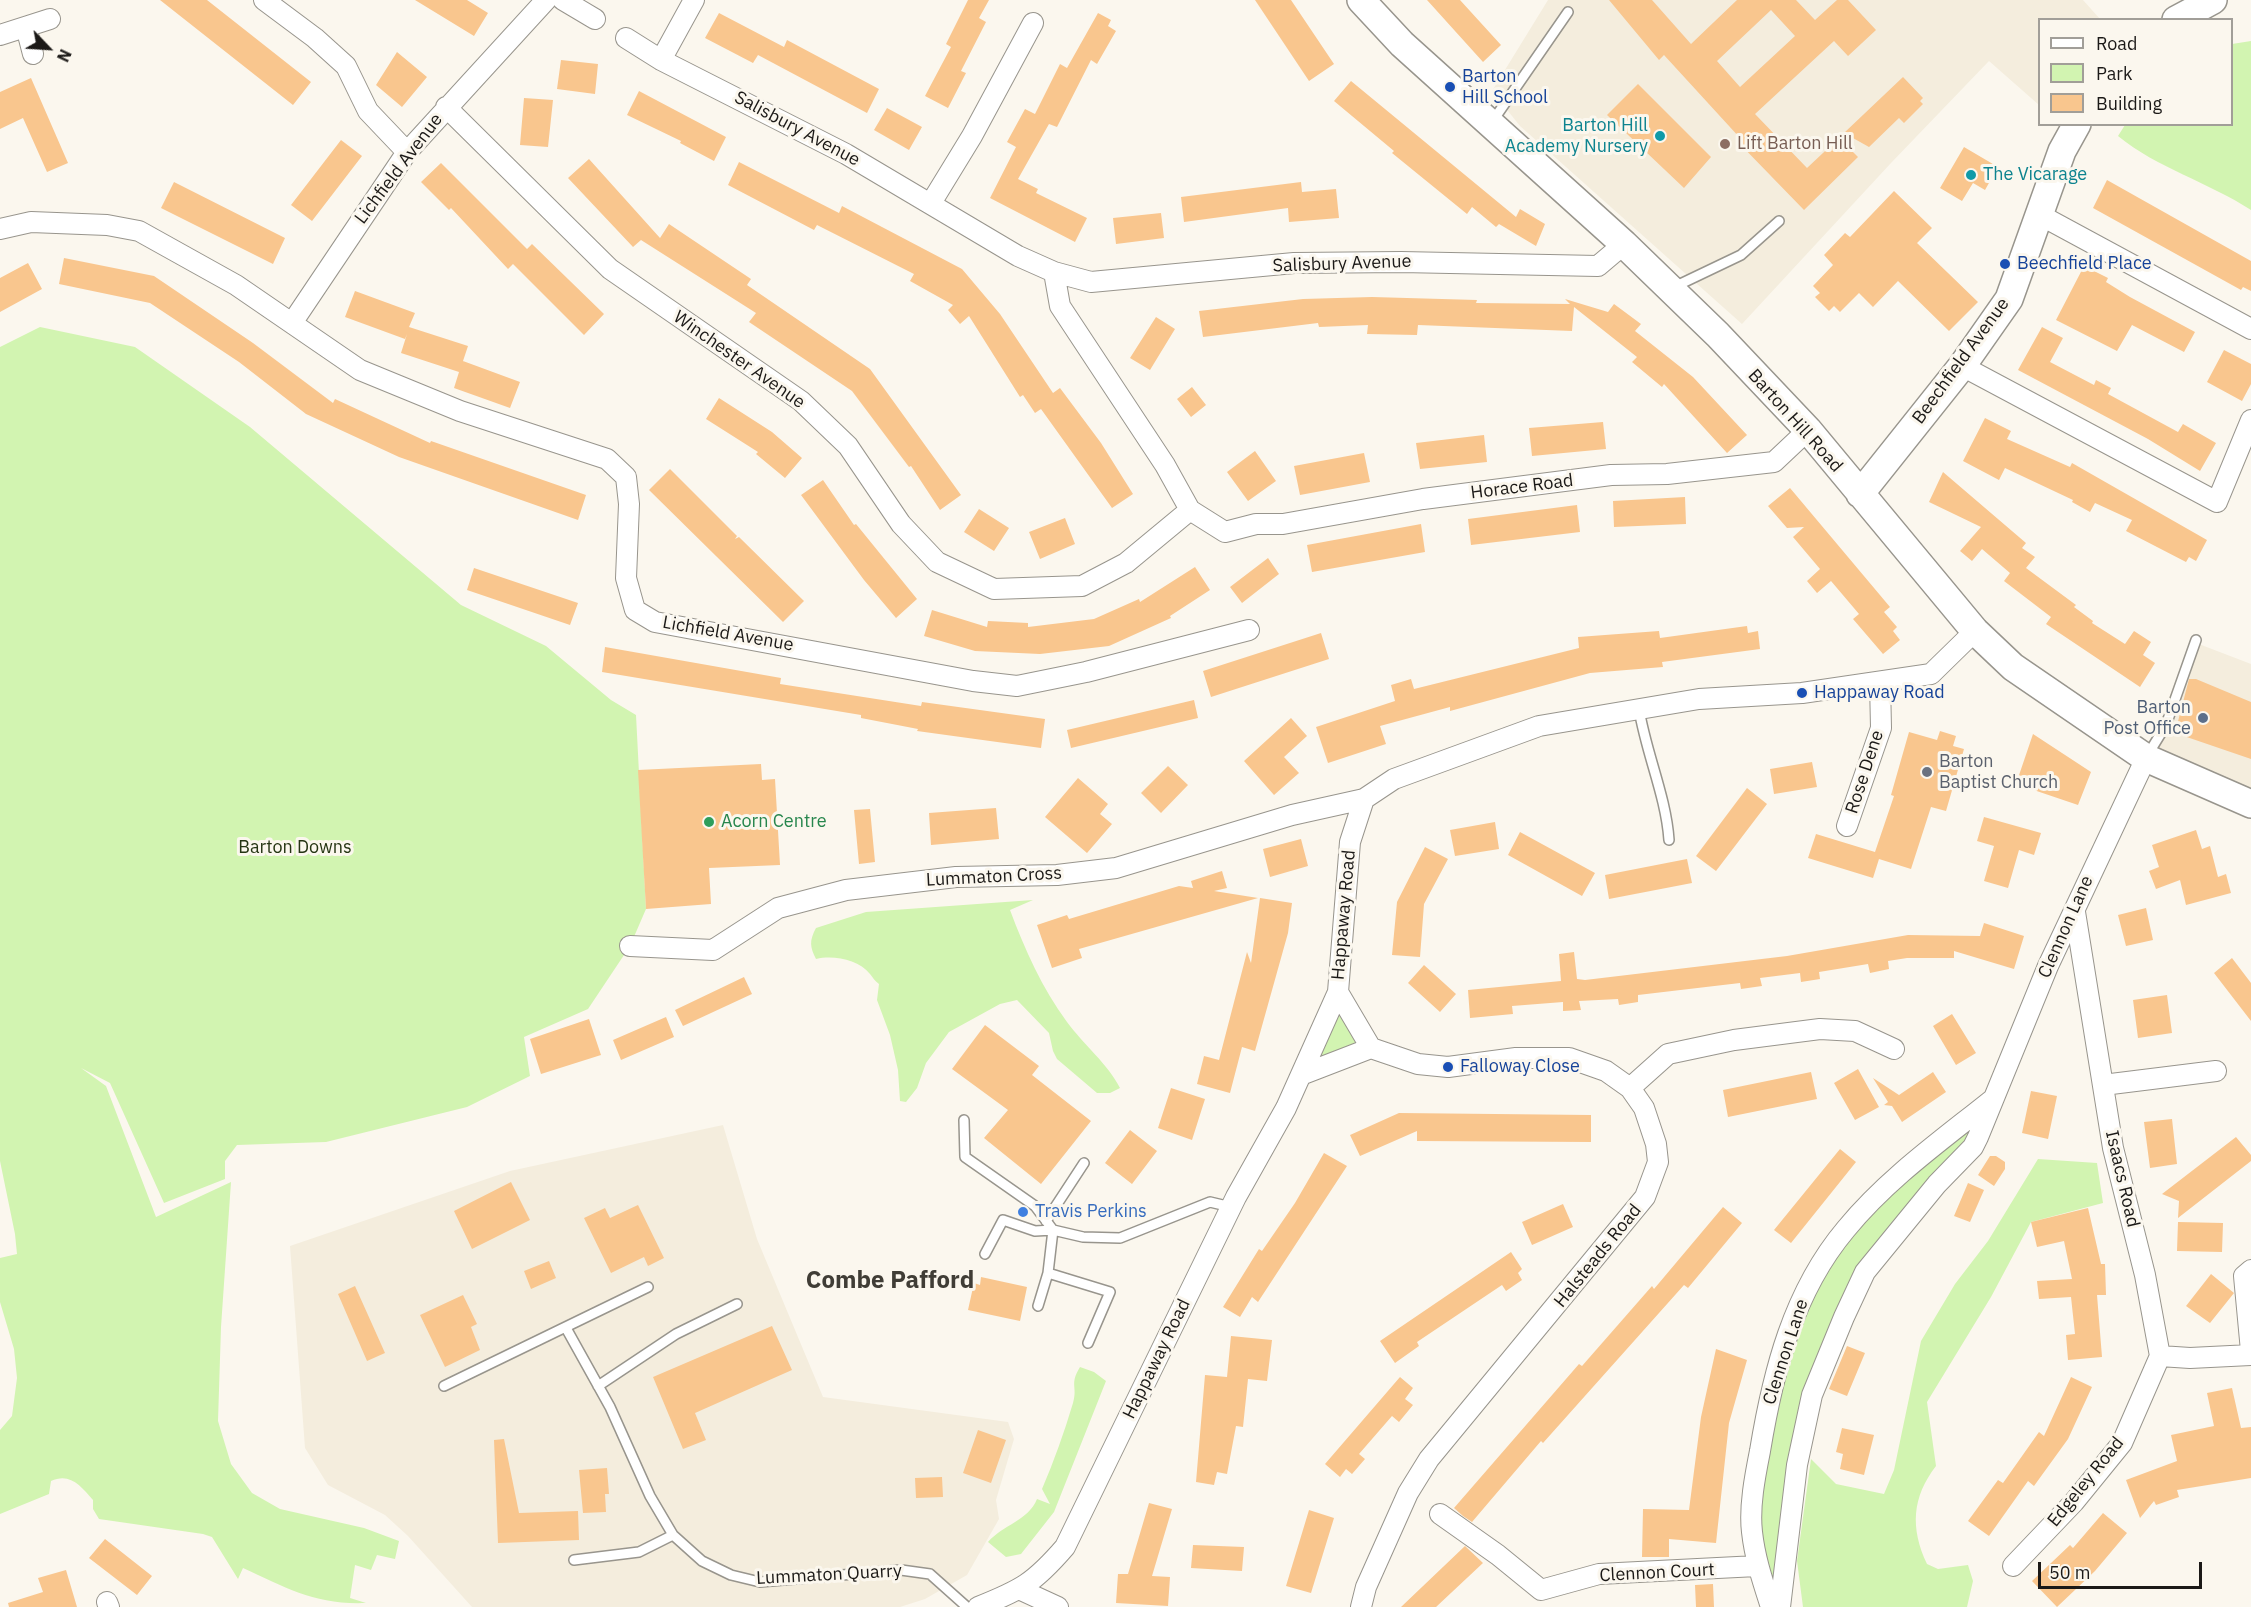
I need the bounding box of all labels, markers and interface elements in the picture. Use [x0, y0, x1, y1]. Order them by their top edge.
north arrow [18, 18, 78, 78]
legend [2038, 18, 2233, 126]
text: Road [2096, 32, 2137, 55]
text: N [53, 46, 76, 65]
text: Park [2096, 62, 2132, 85]
place label: Barton Hill School [1462, 66, 1548, 109]
marker: Barton Hill School [1443, 80, 1457, 94]
street label: Salisbury Avenue [731, 87, 863, 171]
text: Building [2096, 92, 2162, 115]
street label: Lichfield Avenue [350, 110, 448, 228]
place label: Barton Hill Academy Nursery [1505, 115, 1648, 158]
marker: Barton Hill Academy Nursery [1653, 129, 1667, 143]
place label: Lift Barton Hill [1737, 133, 1853, 155]
marker: Lift Barton Hill [1718, 137, 1732, 151]
place label: The Vicarage [1983, 164, 2087, 186]
marker: The Vicarage [1964, 168, 1978, 182]
street label: Salisbury Avenue [1272, 251, 1412, 277]
place label: Beechfield Place [2017, 253, 2152, 275]
marker: Beechfield Place [1998, 257, 2012, 271]
street label: Beechfield Avenue [1908, 294, 2014, 428]
street label: Winchester Avenue [669, 307, 809, 413]
street label: Barton Hill Road [1743, 365, 1847, 477]
street label: Horace Road [1469, 470, 1575, 504]
street label: Lichfield Avenue [661, 612, 795, 656]
place label: Happaway Road [1814, 682, 1945, 704]
marker: Happaway Road [1795, 686, 1809, 700]
place label: Barton Post Office [2104, 697, 2191, 740]
marker: Barton Post Office [2196, 711, 2210, 725]
street label: Rose Dene [1841, 728, 1889, 816]
place label: Barton Baptist Church [1939, 751, 2058, 794]
marker: Barton Baptist Church [1920, 765, 1934, 779]
place label: Acorn Centre [721, 811, 827, 833]
marker: Acorn Centre [702, 815, 716, 829]
park label: Barton Downs [238, 837, 352, 859]
street label: Happaway Road [1328, 849, 1360, 981]
street label: Lummaton Cross [925, 863, 1063, 891]
street label: Clennon Lane [2034, 873, 2098, 981]
place label: Falloway Close [1460, 1056, 1580, 1078]
marker: Falloway Close [1441, 1060, 1455, 1074]
street label: Isaacs Road [2100, 1129, 2144, 1229]
street label: Halsteads Road [1550, 1200, 1646, 1312]
place label: Travis Perkins [1035, 1201, 1147, 1223]
marker: Travis Perkins [1016, 1205, 1030, 1219]
district label: Combe Pafford [806, 1267, 974, 1295]
street label: Happaway Road [1119, 1296, 1195, 1422]
street label: Clennon Lane [1759, 1297, 1813, 1407]
street label: Edgeley Road [2043, 1433, 2129, 1531]
scale bar [2041, 1550, 2204, 1588]
street label: Clennon Court [1599, 1559, 1715, 1587]
street label: Lummaton Quarry [756, 1560, 902, 1590]
text: 50 m [2049, 1561, 2091, 1584]

